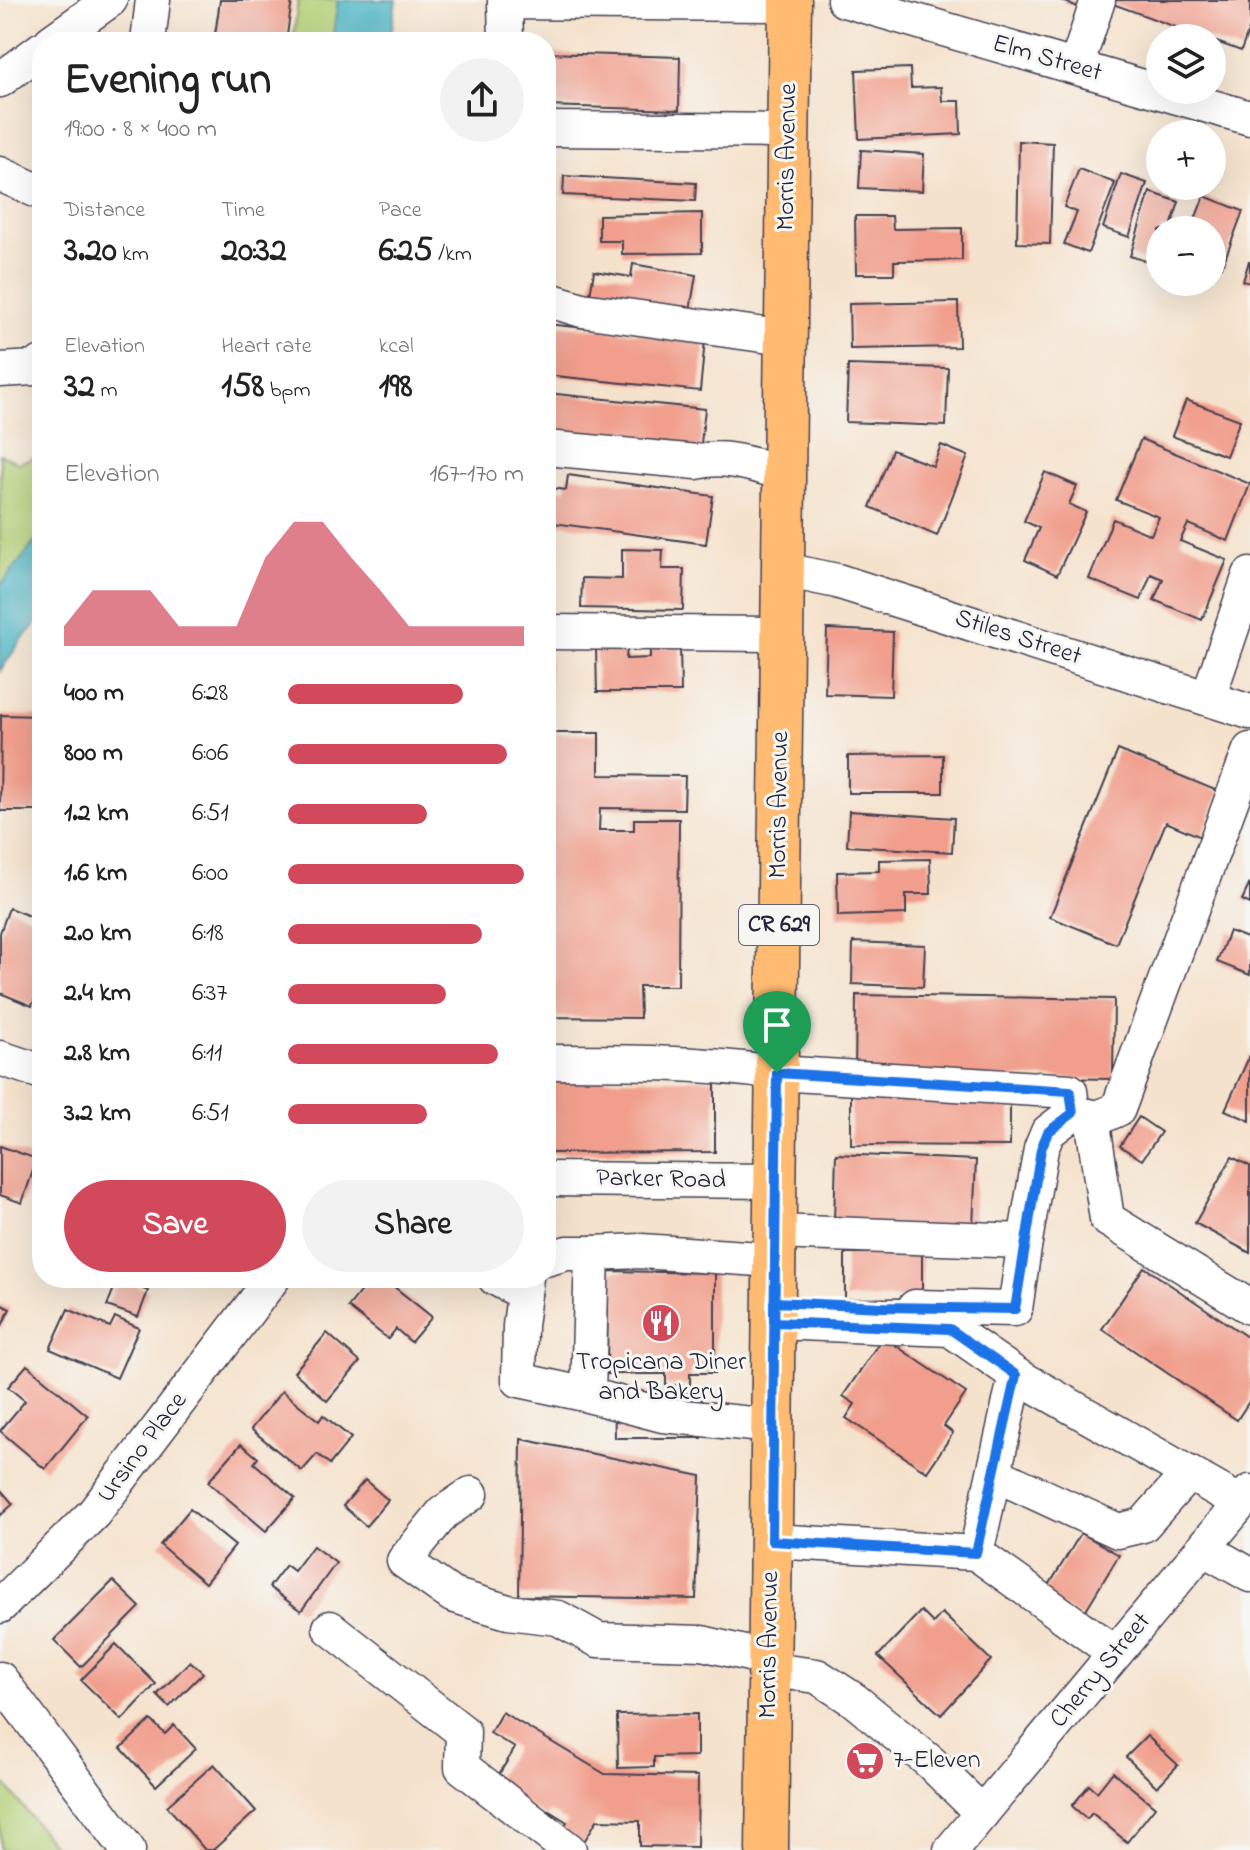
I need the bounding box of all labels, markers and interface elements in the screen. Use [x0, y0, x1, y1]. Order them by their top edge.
map controls [1146, 24, 1226, 296]
button: layers [1146, 24, 1226, 104]
street label: Elm Street [988, 25, 1106, 93]
text: Evening run [64, 49, 271, 113]
button: share [440, 58, 524, 142]
street label: Morris Avenue [768, 83, 808, 231]
text: 19:00 · 8 × 400 m [64, 111, 217, 149]
button: + [1146, 120, 1226, 200]
text: Distance [64, 195, 145, 227]
text: Time [221, 195, 265, 227]
text: Pace [379, 195, 422, 227]
button: − [1146, 216, 1226, 296]
text: 3.20 [64, 227, 117, 277]
text: 20:32 [221, 227, 287, 277]
text: 6:25 [379, 227, 433, 277]
text: km [117, 239, 149, 271]
text: /km [433, 239, 472, 271]
text: Elevation [64, 331, 145, 363]
text: Heart rate [221, 331, 312, 363]
text: kcal [379, 331, 414, 363]
text: 32 [64, 363, 95, 413]
text: 158 [221, 363, 264, 413]
text: 198 [379, 363, 412, 413]
text: m [95, 375, 118, 407]
text: bpm [264, 375, 311, 407]
text: Elevation [64, 456, 160, 494]
text: 167–170 m [429, 456, 524, 494]
street label: Stiles Street [950, 600, 1087, 676]
text: 400 m [64, 675, 124, 713]
text: 6:28 [192, 675, 228, 713]
street label: Morris Avenue [760, 731, 800, 879]
text: 800 m [64, 735, 123, 773]
text: 6:06 [192, 735, 228, 773]
text: 1.2 km [64, 795, 129, 833]
text: 6:51 [192, 795, 229, 833]
text: 1.6 km [64, 855, 127, 893]
text: 6:00 [192, 855, 228, 893]
road number: CR 629 [739, 905, 819, 945]
text: 2.0 km [64, 915, 132, 953]
text: 6:18 [192, 915, 224, 953]
text: 2.4 km [64, 975, 131, 1013]
text: 6:37 [192, 975, 227, 1013]
pin [743, 991, 811, 1073]
icon: arrive [755, 1003, 799, 1047]
text: 2.8 km [64, 1035, 130, 1073]
text: 6:11 [192, 1035, 222, 1073]
text: 3.2 km [64, 1095, 131, 1133]
text: 6:51 [192, 1095, 229, 1133]
street label: Parker Road [596, 1160, 727, 1200]
button: Save [64, 1180, 286, 1272]
button: Share [302, 1180, 524, 1272]
restaurant icon: Tropicana Diner and Bakery [640, 1302, 682, 1344]
place label: Tropicana Diner and Bakery [576, 1344, 747, 1412]
street label: Ursino Place [89, 1384, 198, 1511]
street label: Morris Avenue [750, 1571, 790, 1719]
street label: Cherry Street [1041, 1605, 1161, 1737]
supermarket icon: 7-Eleven [844, 1740, 886, 1782]
place label: 7-Eleven [893, 1742, 981, 1780]

